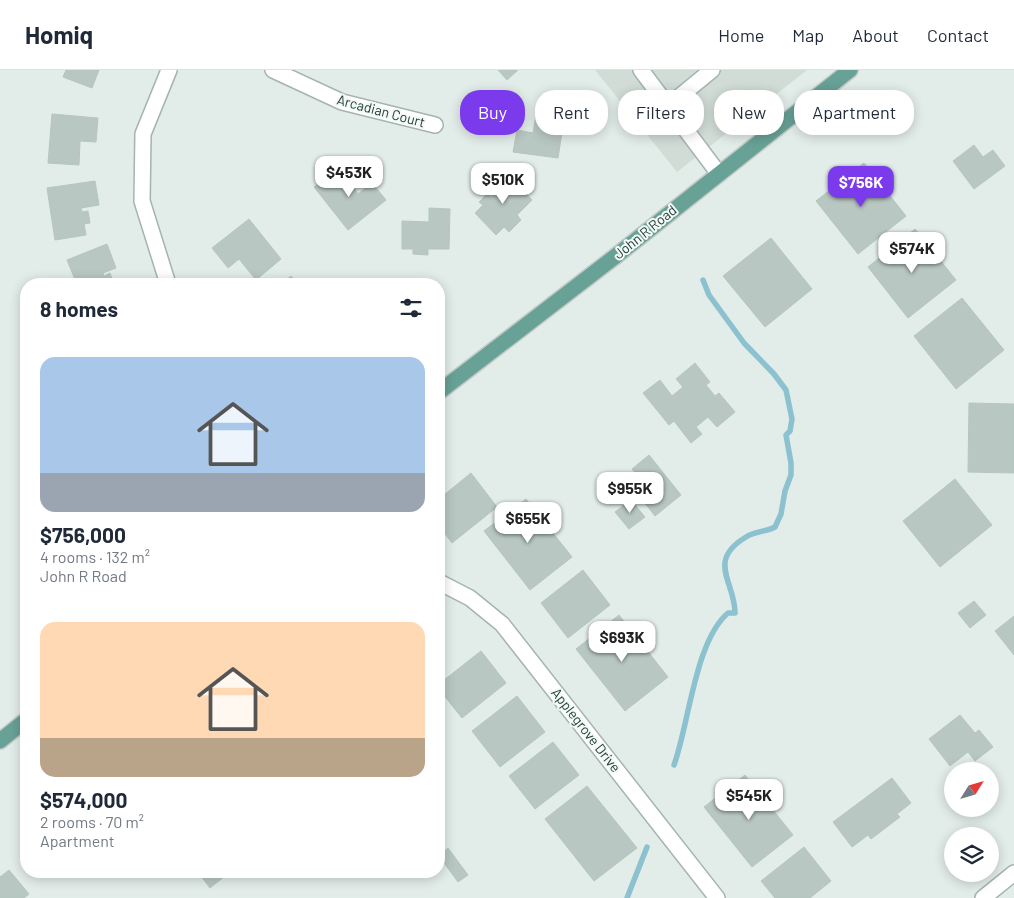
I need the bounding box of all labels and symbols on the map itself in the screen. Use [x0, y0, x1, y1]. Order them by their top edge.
street label: Arcadian Court [335, 91, 427, 130]
pin: $453K [314, 156, 384, 198]
pin: $510K [468, 162, 538, 205]
pin: $756K [826, 166, 896, 208]
street label: John R Road [610, 201, 680, 262]
pin: $574K [877, 232, 947, 274]
pin: $955K [595, 472, 665, 514]
pin: $655K [493, 502, 563, 544]
pin: $693K [587, 620, 657, 663]
street label: Applegrove Drive [548, 684, 625, 775]
north arrow [944, 762, 999, 818]
pin: $545K [714, 778, 784, 821]

